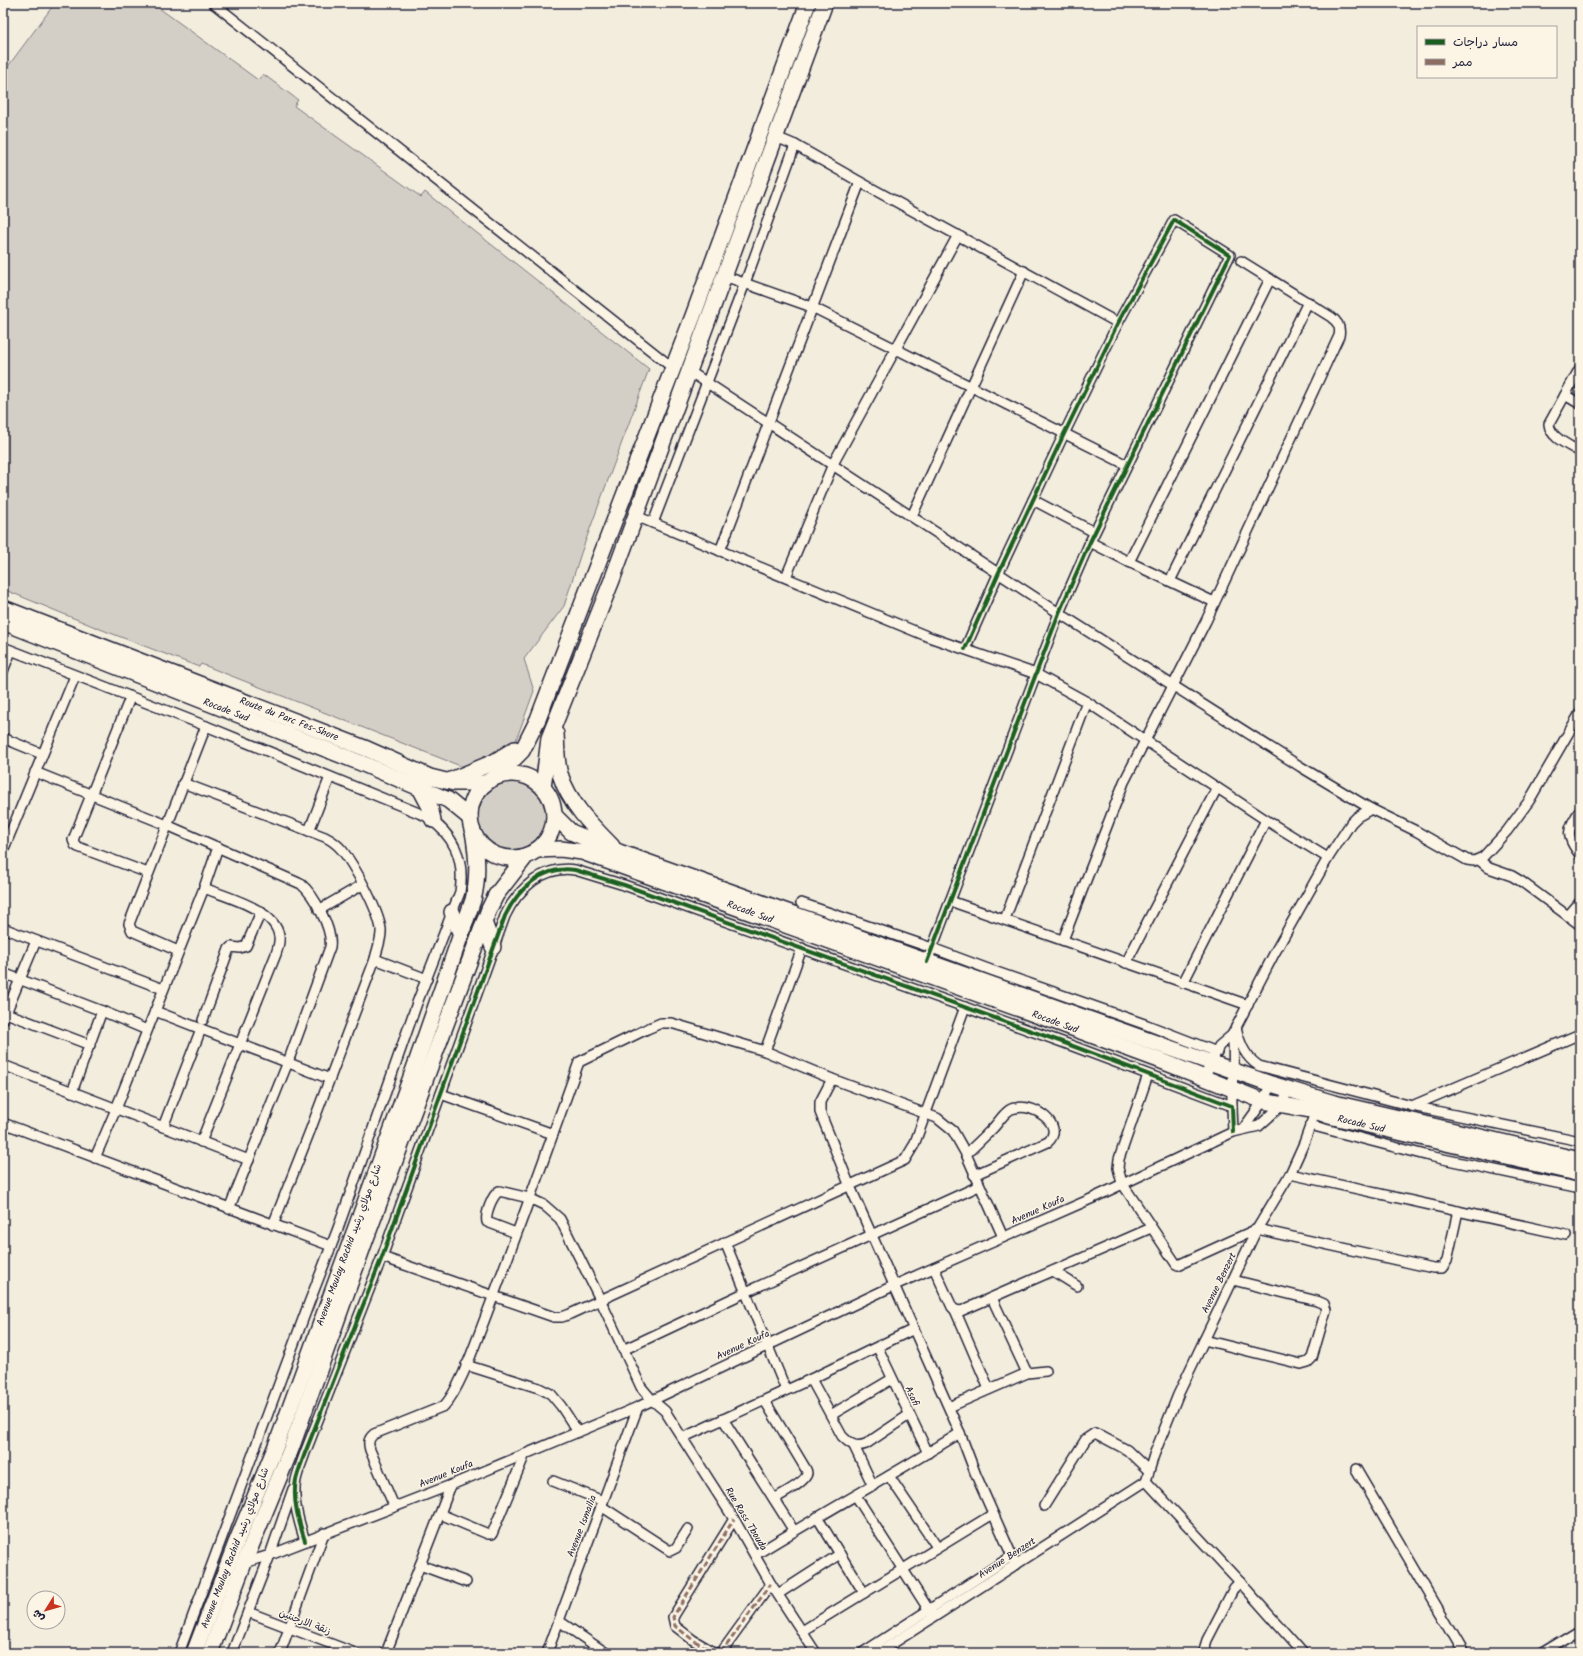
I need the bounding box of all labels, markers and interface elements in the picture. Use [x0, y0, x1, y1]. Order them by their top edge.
legend [1417, 26, 1557, 78]
text: مسار دراجات [1453, 33, 1518, 52]
text: ممر [1452, 53, 1472, 72]
street label: Route du Parc Fes-Shore [237, 693, 341, 745]
street label: Rocade Sud [201, 694, 252, 726]
street label: Rocade Sud [725, 896, 776, 928]
street label: Rocade Sud [1030, 1006, 1081, 1038]
street label: Rocade Sud [1336, 1111, 1387, 1137]
street label: Avenue Moulay Rachid شارع مولاي رشيد [312, 1162, 386, 1328]
street label: Avenue Koufa [1009, 1191, 1068, 1229]
street label: Avenue Benzert [1197, 1250, 1241, 1316]
street label: Avenue Koufa [714, 1326, 773, 1364]
street label: Asafi [900, 1383, 924, 1409]
street label: Avenue Koufa [417, 1456, 476, 1492]
street label: Avenue Moulay Rachid شارع مولاي رشيد [197, 1465, 273, 1631]
street label: Rue Rass Tbouda [721, 1484, 772, 1554]
street label: Avenue Ismailia [563, 1492, 601, 1559]
street label: Avenue Benzert [975, 1533, 1039, 1583]
north arrow [26, 1590, 66, 1630]
text: ش [28, 1605, 50, 1626]
street label: زنقة الارجنتين [277, 1605, 334, 1639]

